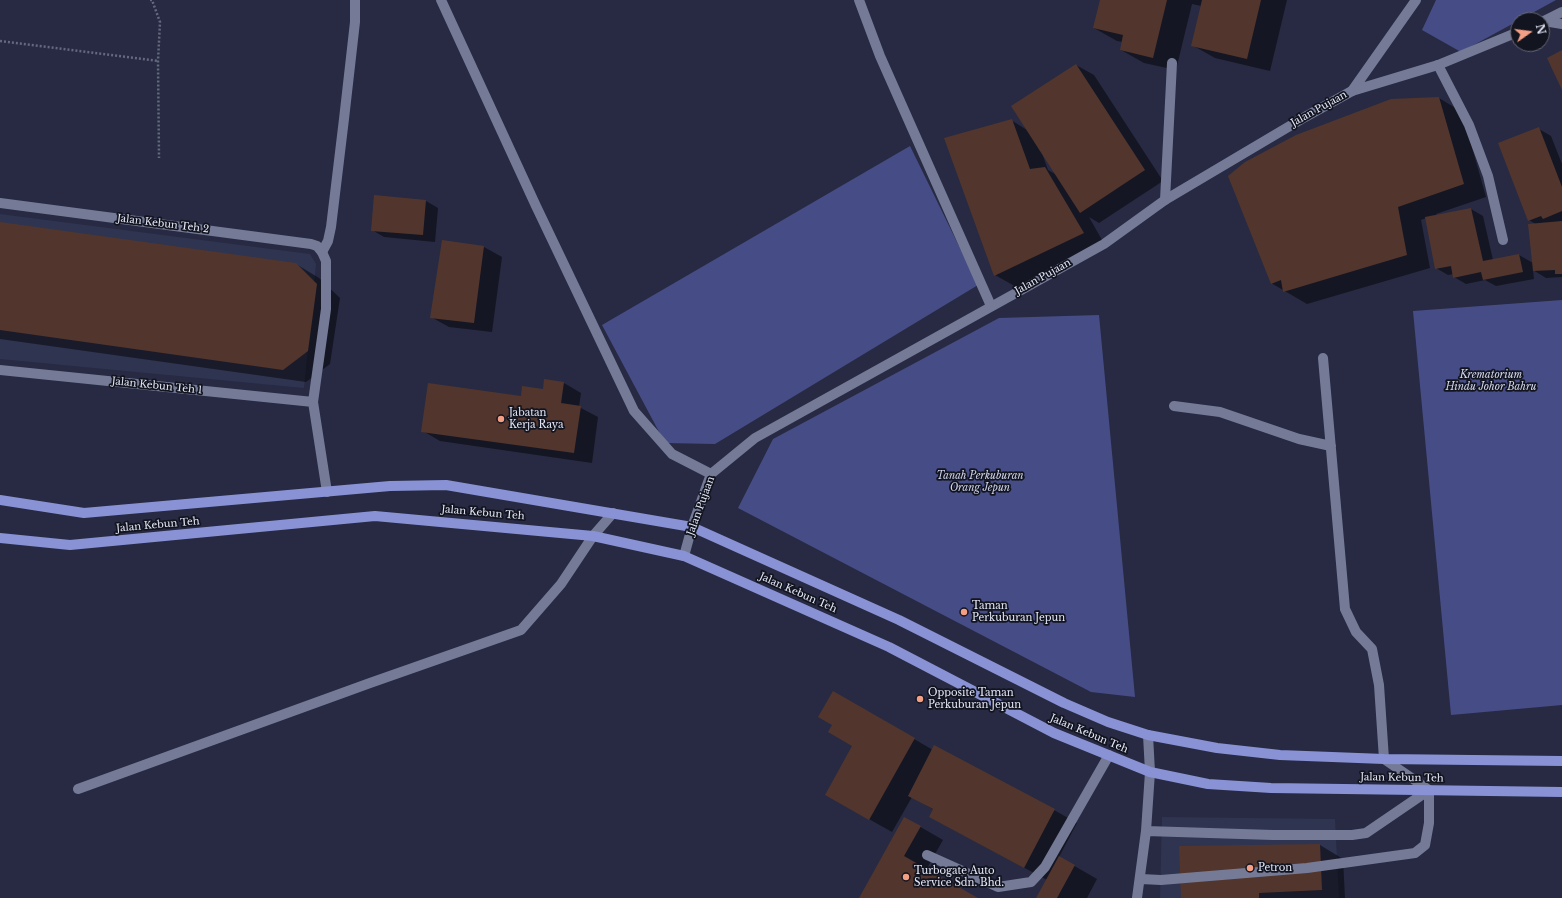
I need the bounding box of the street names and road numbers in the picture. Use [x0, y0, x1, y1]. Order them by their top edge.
street label: Jalan Pujaan [1289, 89, 1349, 129]
street label: Jalan Kebun Teh 2 [116, 212, 210, 236]
street label: Jalan Pujaan [1013, 257, 1073, 297]
street label: Jalan Kebun Teh 1 [111, 375, 203, 397]
street label: Jalan Pujaan [685, 475, 717, 537]
street label: Jalan Kebun Teh [441, 503, 525, 523]
street label: Jalan Kebun Teh [116, 515, 200, 535]
street label: Jalan Kebun Teh [757, 571, 839, 615]
street label: Jalan Kebun Teh [1048, 712, 1130, 756]
street label: Jalan Kebun Teh [1360, 771, 1444, 785]

